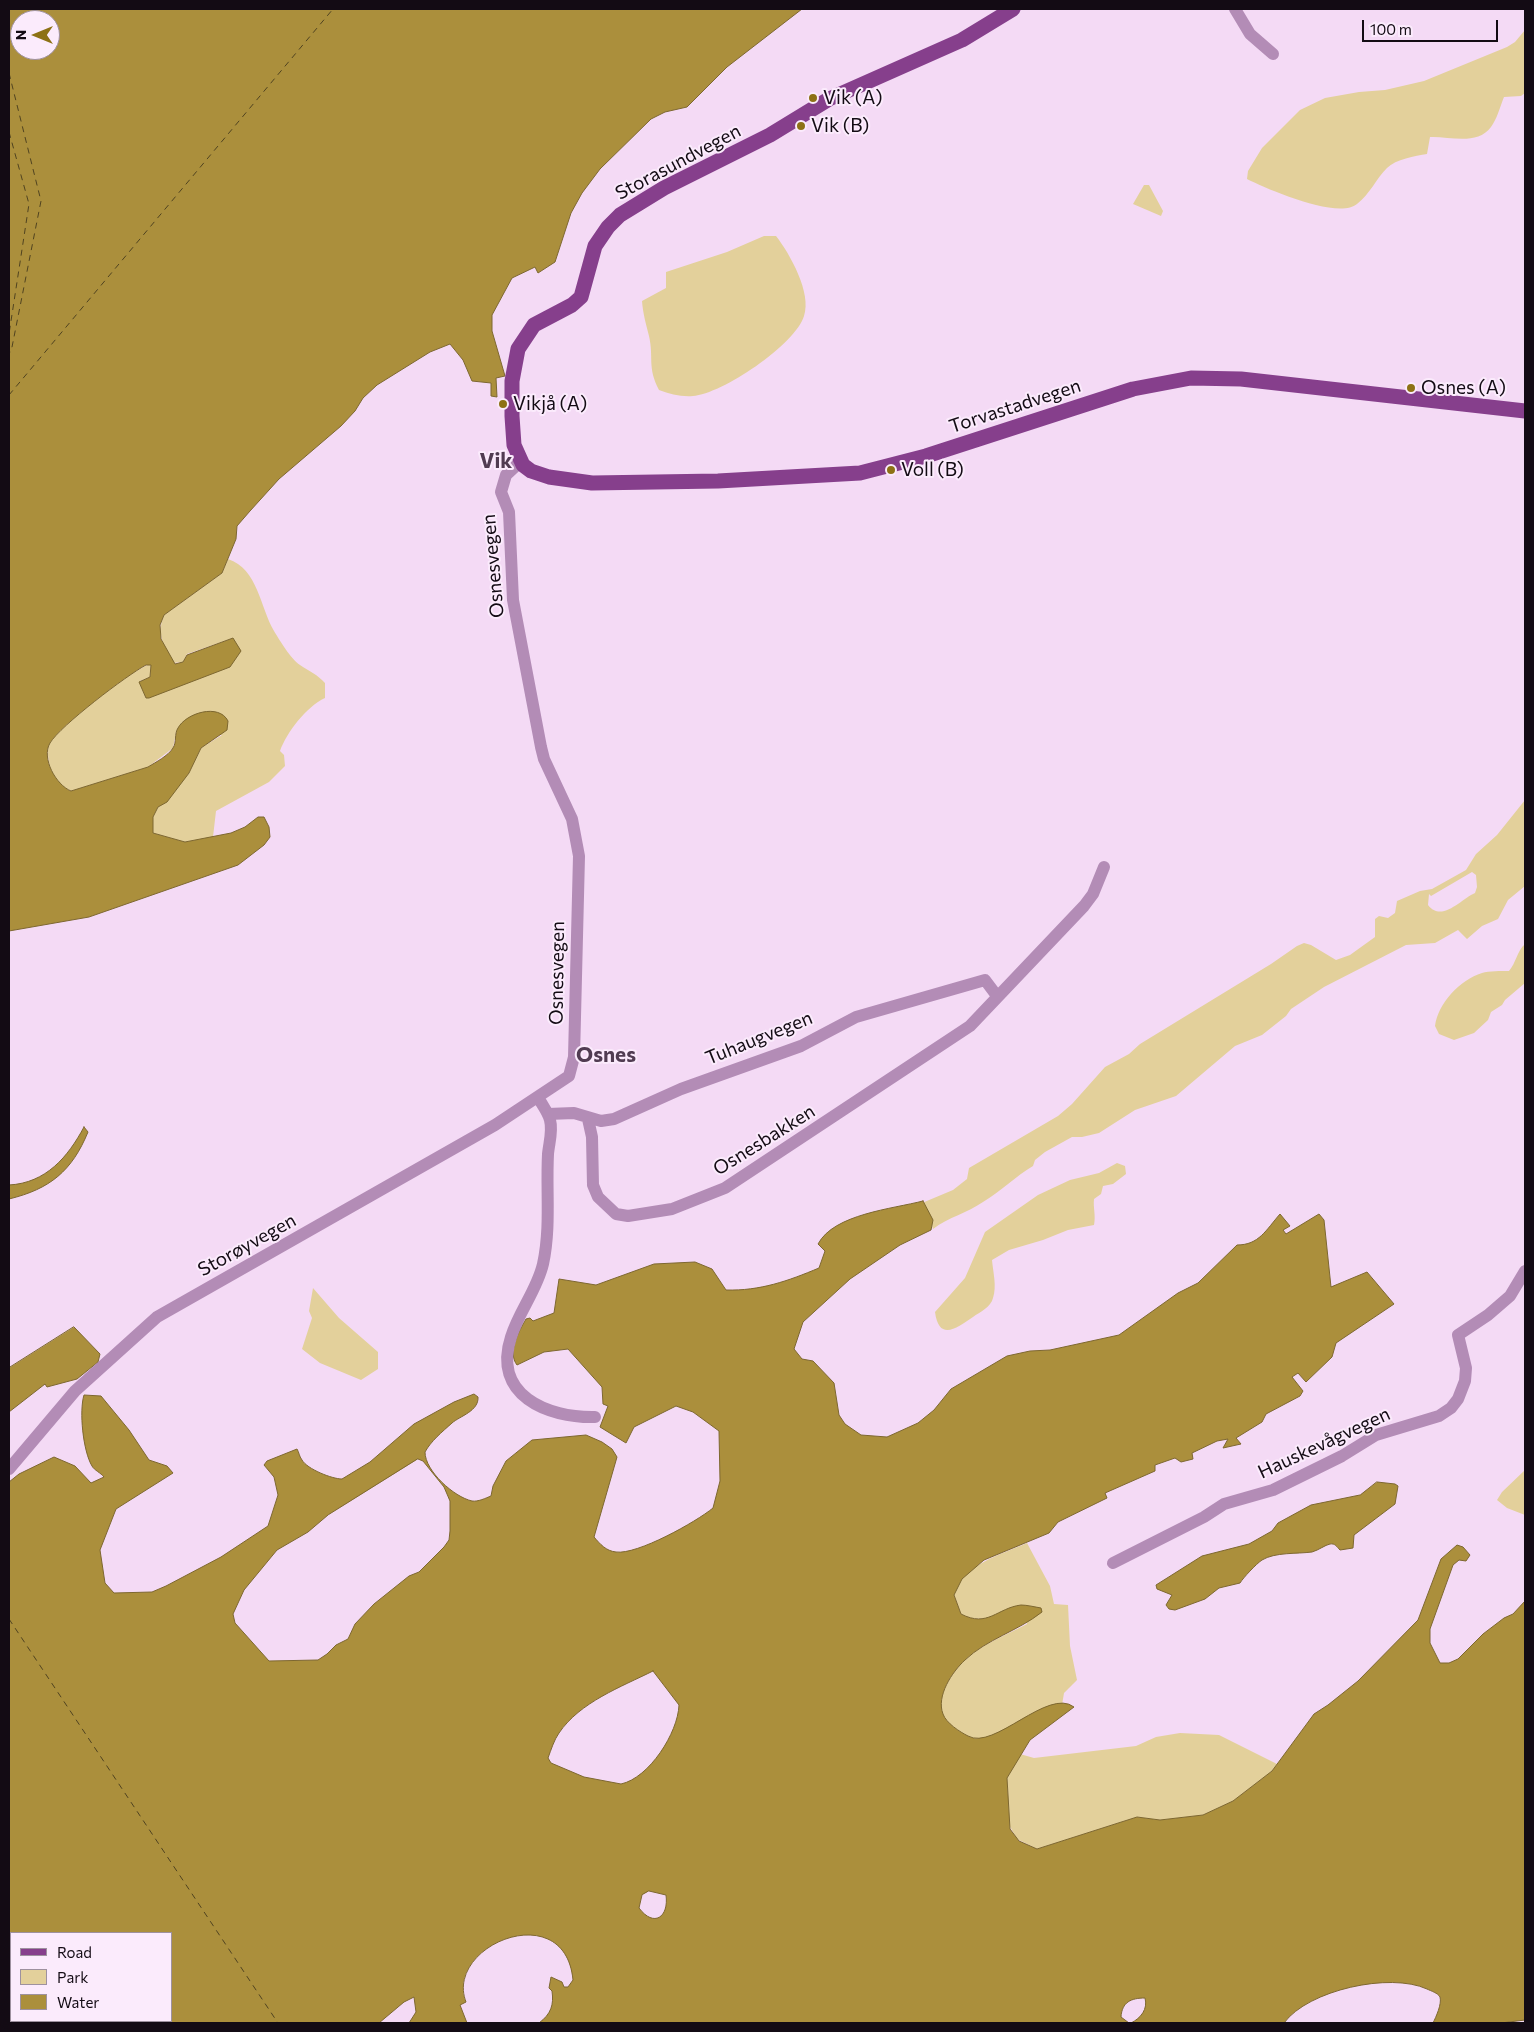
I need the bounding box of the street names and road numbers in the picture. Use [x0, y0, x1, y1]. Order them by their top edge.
street label: Storasundvegen [611, 119, 745, 205]
street label: Torvastadvegen [946, 374, 1084, 438]
street label: Osnesvegen [477, 513, 509, 619]
street label: Osnesvegen [545, 921, 569, 1025]
street label: Tuhaugvegen [702, 1006, 816, 1070]
street label: Osnesbakken [709, 1100, 819, 1180]
street label: Storøyvegen [194, 1209, 300, 1281]
street label: Hauskevågvegen [1254, 1402, 1394, 1484]

